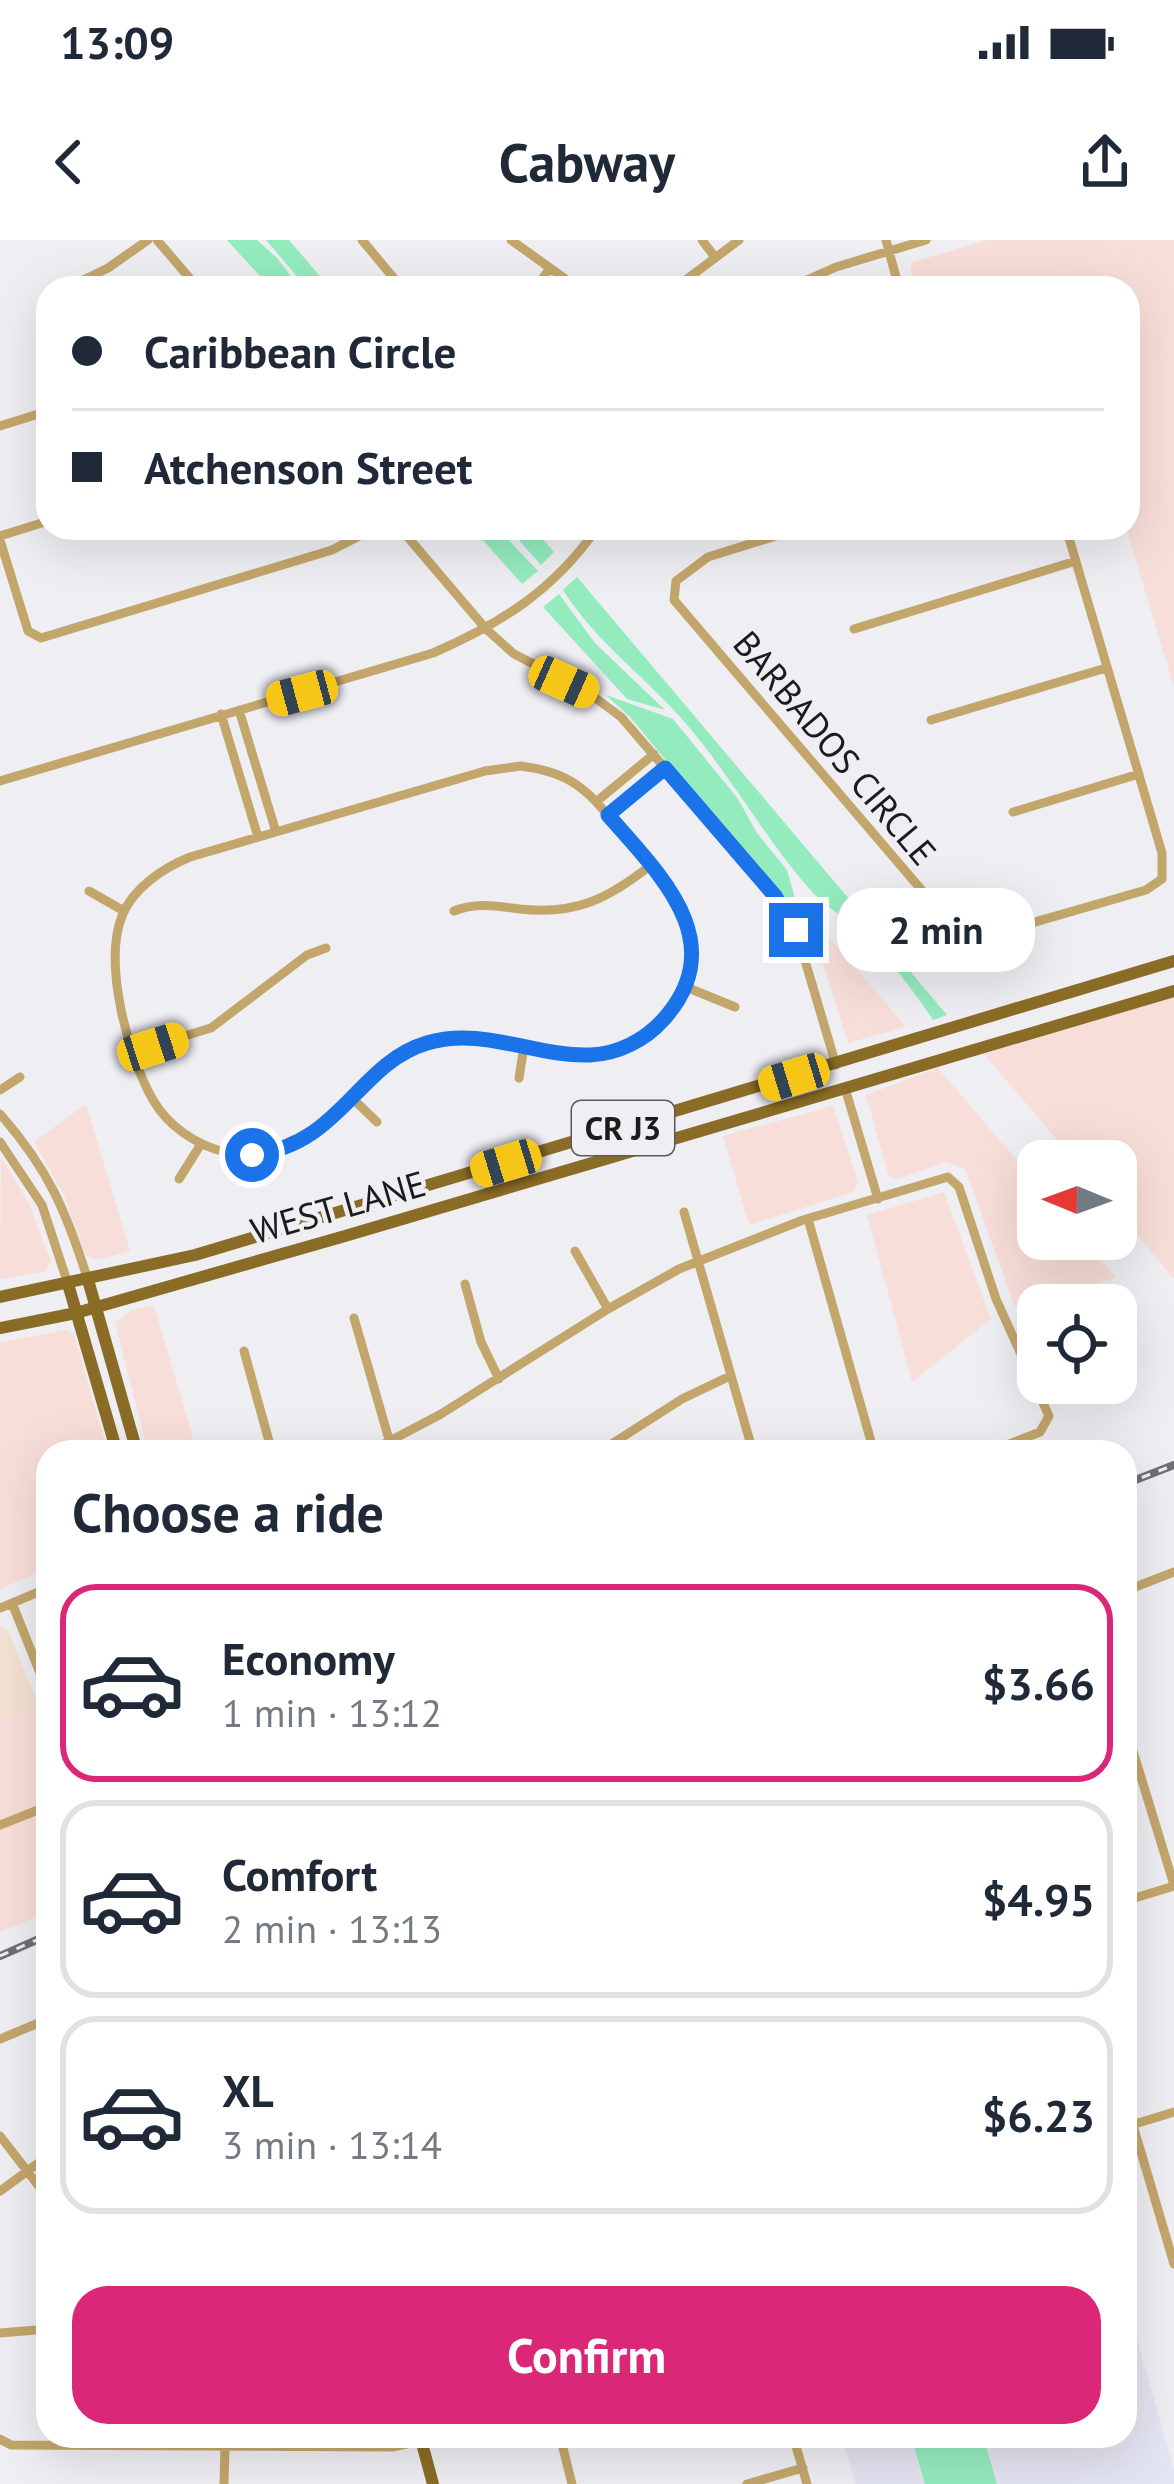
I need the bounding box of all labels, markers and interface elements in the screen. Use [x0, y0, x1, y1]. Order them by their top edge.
text: 13:09 [60, 13, 174, 71]
text: Cabway [499, 127, 675, 197]
icon: back [36, 129, 102, 195]
icon: share [1072, 129, 1138, 195]
text: Caribbean Circle [144, 322, 456, 380]
text: Atchenson Street [144, 438, 473, 496]
street label: BARBADOS CIRCLE [724, 621, 947, 875]
car [524, 651, 604, 713]
car [263, 666, 341, 720]
callout: 2 min [838, 888, 1036, 972]
route end [769, 903, 823, 957]
text: 2 min [888, 904, 984, 955]
car [113, 1019, 193, 1075]
car [754, 1049, 834, 1105]
road number: CR J3 [572, 1101, 674, 1155]
route start [225, 1128, 279, 1182]
car [466, 1135, 546, 1191]
north arrow [1017, 1140, 1137, 1260]
map controls [1017, 1140, 1137, 1404]
street label: WEST LANE [245, 1159, 431, 1254]
button: locate [1017, 1284, 1137, 1404]
text: Choose a ride [72, 1477, 384, 1547]
icon: car [78, 1629, 186, 1737]
text: Economy [222, 1629, 395, 1687]
text: $3.66 [982, 1654, 1095, 1712]
text: 1 min · 13:12 [222, 1687, 442, 1738]
icon: car [78, 1845, 186, 1953]
text: Comfort [222, 1845, 377, 1903]
text: $4.95 [982, 1870, 1095, 1928]
text: 2 min · 13:13 [222, 1903, 442, 1954]
icon: car [78, 2061, 186, 2169]
text: XL [222, 2061, 274, 2119]
text: $6.23 [982, 2086, 1095, 2144]
text: 3 min · 13:14 [222, 2119, 442, 2170]
button: Confirm [72, 2286, 1101, 2424]

